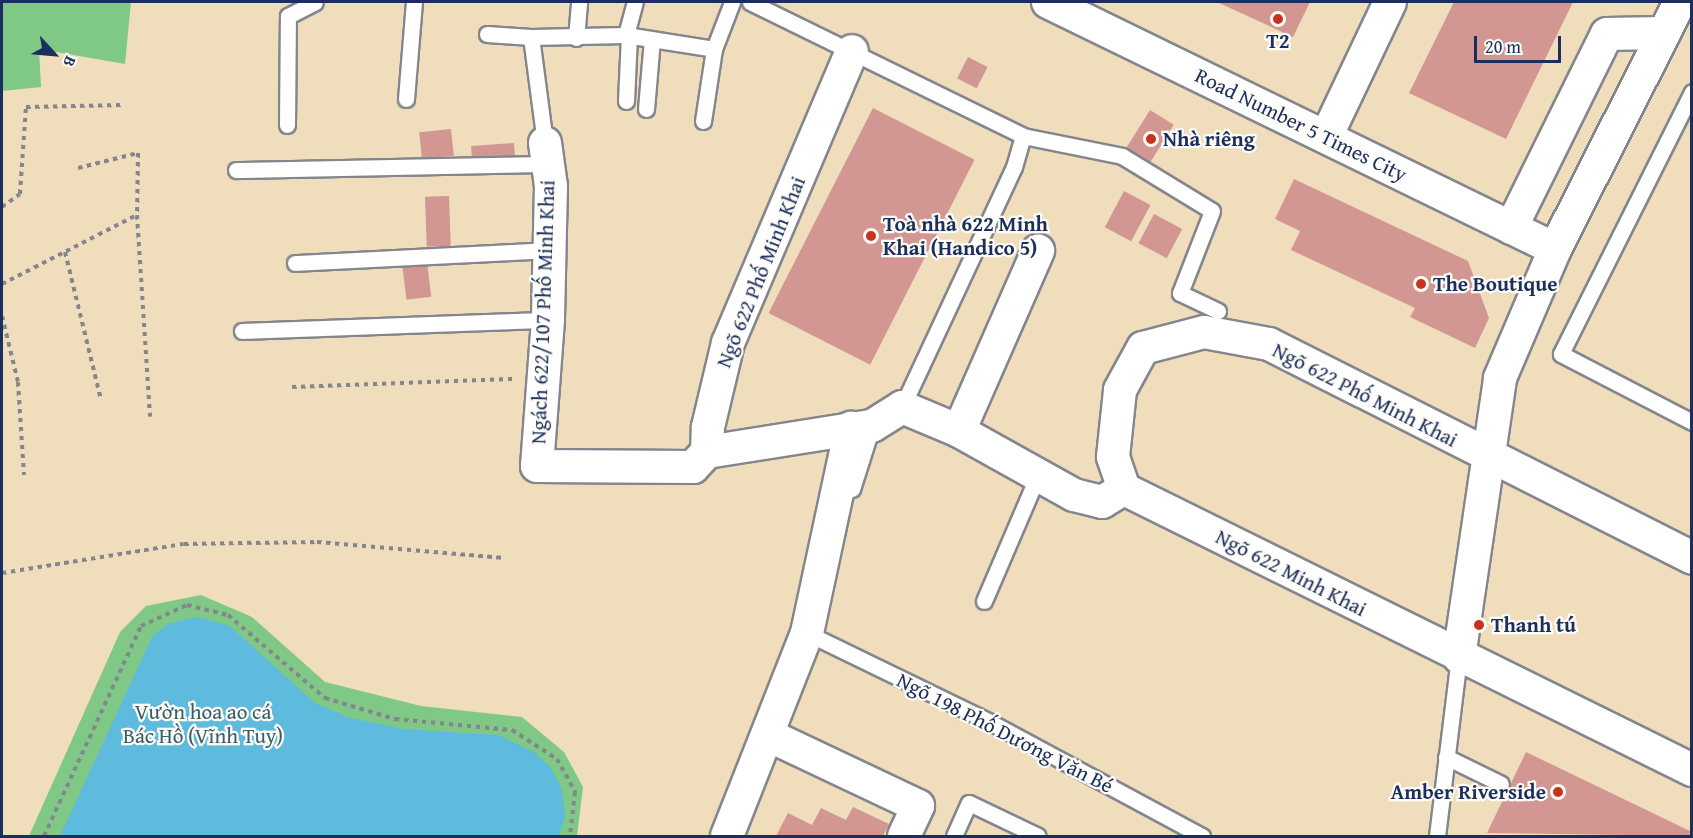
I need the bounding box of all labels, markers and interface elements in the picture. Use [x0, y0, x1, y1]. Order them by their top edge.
marker: T2 [1271, 12, 1285, 26]
north arrow [24, 24, 84, 84]
scale bar [1477, 24, 1564, 62]
place label: T2 [1266, 28, 1290, 54]
text: 20 m [1485, 33, 1521, 60]
text: B [57, 52, 83, 72]
street label: Road Number 5 Times City [1191, 63, 1411, 187]
place label: Nhà riêng [1163, 126, 1255, 152]
marker: Nhà riêng [1144, 132, 1158, 146]
street label: Ngõ 622 Phố Minh Khai [711, 173, 811, 371]
street label: Ngách 622/107 Phố Minh Khai [526, 179, 560, 445]
place label: Toà nhà 622 Minh Khai (Handico 5) [883, 211, 1048, 261]
marker: Toà nhà 622 Minh Khai (Handico 5) [864, 229, 878, 243]
place label: The Boutique [1433, 271, 1558, 297]
marker: The Boutique [1414, 277, 1428, 291]
street label: Ngõ 622 Phố Minh Khai [1268, 337, 1462, 453]
street label: Ngõ 622 Minh Khai [1211, 524, 1371, 622]
place label: Thanh tú [1491, 612, 1576, 638]
marker: Thanh tú [1472, 618, 1486, 632]
street label: Ngõ 198 Phố Dương Văn Bé [893, 667, 1117, 799]
park label: Vườn hoa ao cá Bác Hồ (Vĩnh Tuy) [123, 699, 283, 749]
place label: Amber Riverside [1391, 779, 1546, 805]
marker: Amber Riverside [1551, 785, 1565, 799]

